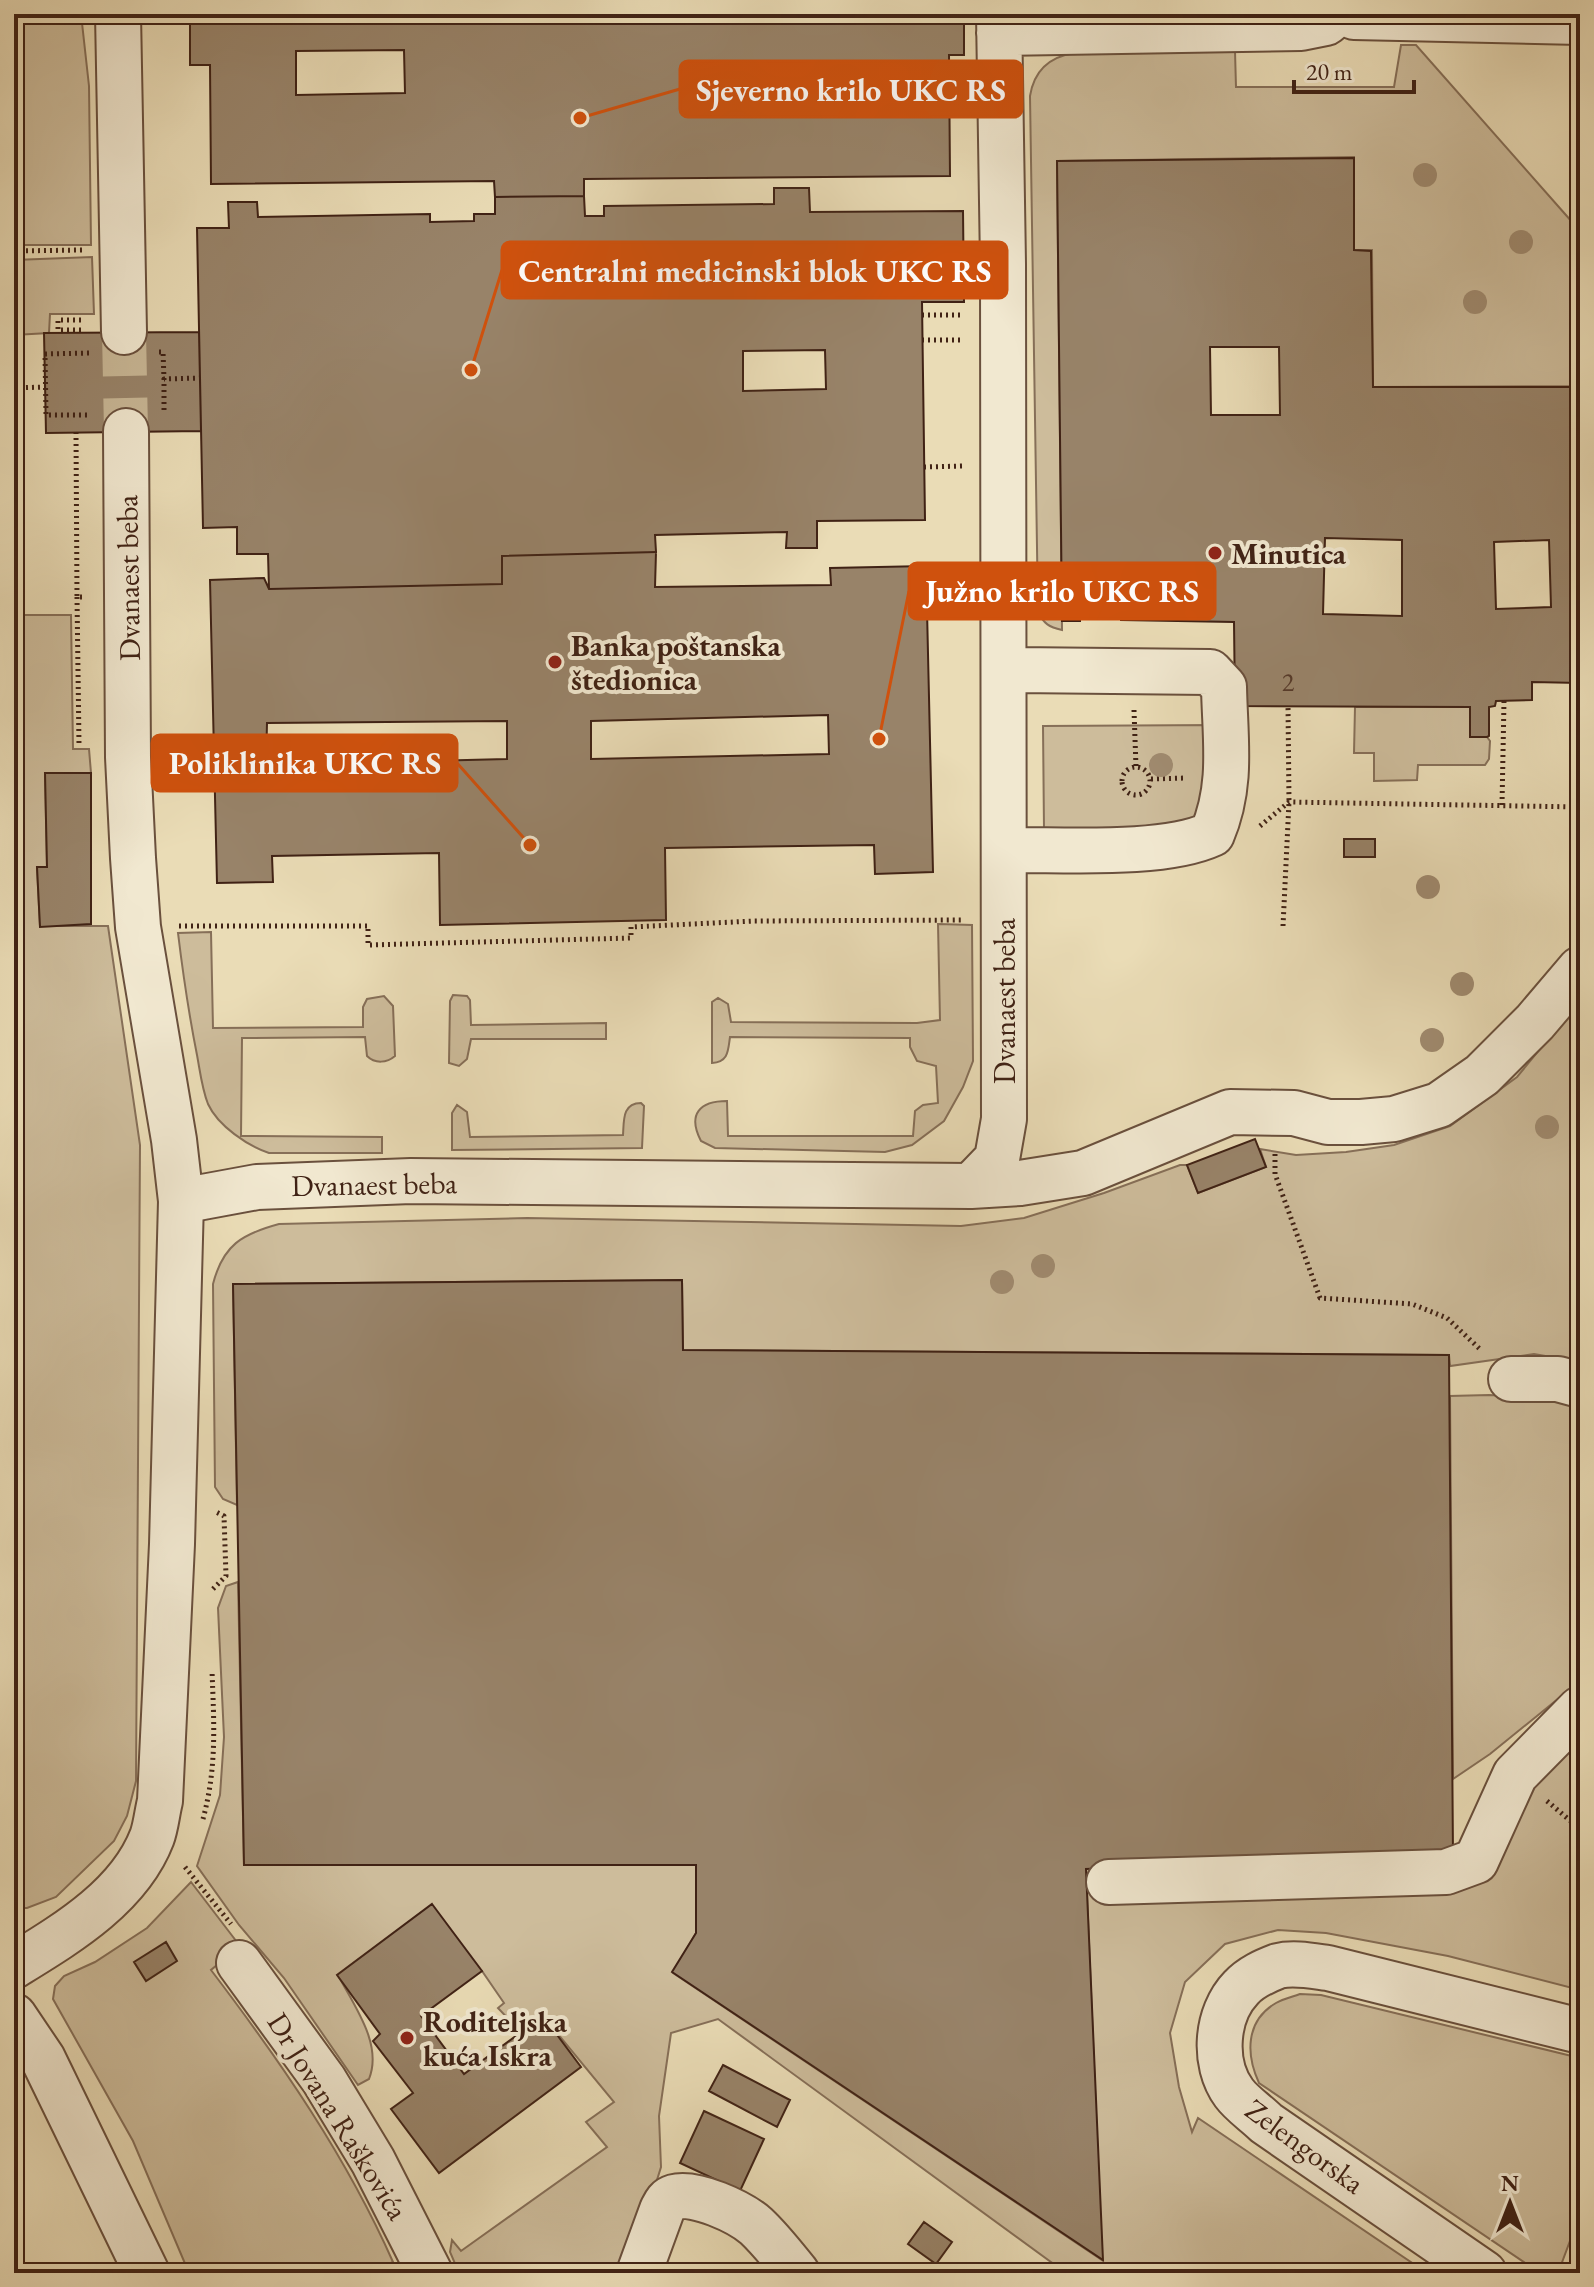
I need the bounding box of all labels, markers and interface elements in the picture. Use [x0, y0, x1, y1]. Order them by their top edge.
scale bar [1294, 44, 1414, 94]
text: 20 m [1306, 56, 1353, 87]
callout: Sjeverno krilo UKC RS [680, 61, 1022, 117]
text: Sjeverno krilo UKC RS [696, 69, 1006, 111]
callout: Centralni medicinski blok UKC RS [502, 242, 1007, 298]
text: Centralni medicinski blok UKC RS [518, 250, 992, 292]
street label: Dvanaest beba [107, 495, 149, 661]
place label: Minutica [1231, 534, 1347, 573]
marker: Minutica [1206, 544, 1224, 562]
callout: Južno krilo UKC RS [909, 563, 1215, 619]
text: Južno krilo UKC RS [922, 570, 1199, 612]
place label: Banka poštanska štedionica [571, 626, 781, 699]
marker: Banka poštanska štedionica [546, 653, 564, 671]
house number: 2 [1282, 665, 1295, 699]
callout: Poliklinika UKC RS [152, 735, 457, 791]
text: Poliklinika UKC RS [169, 742, 441, 784]
street label: Dvanaest beba [985, 918, 1024, 1084]
street label: Dvanaest beba [291, 1163, 457, 1205]
place label: Roditeljska kuća Iskra [423, 2002, 568, 2075]
street label: Dr Jovana Raškovića [259, 2005, 417, 2227]
marker: Roditeljska kuća Iskra [398, 2029, 416, 2047]
street label: Zelengorska [1238, 2090, 1372, 2202]
north arrow [1470, 2163, 1550, 2243]
text: N [1501, 2169, 1519, 2198]

